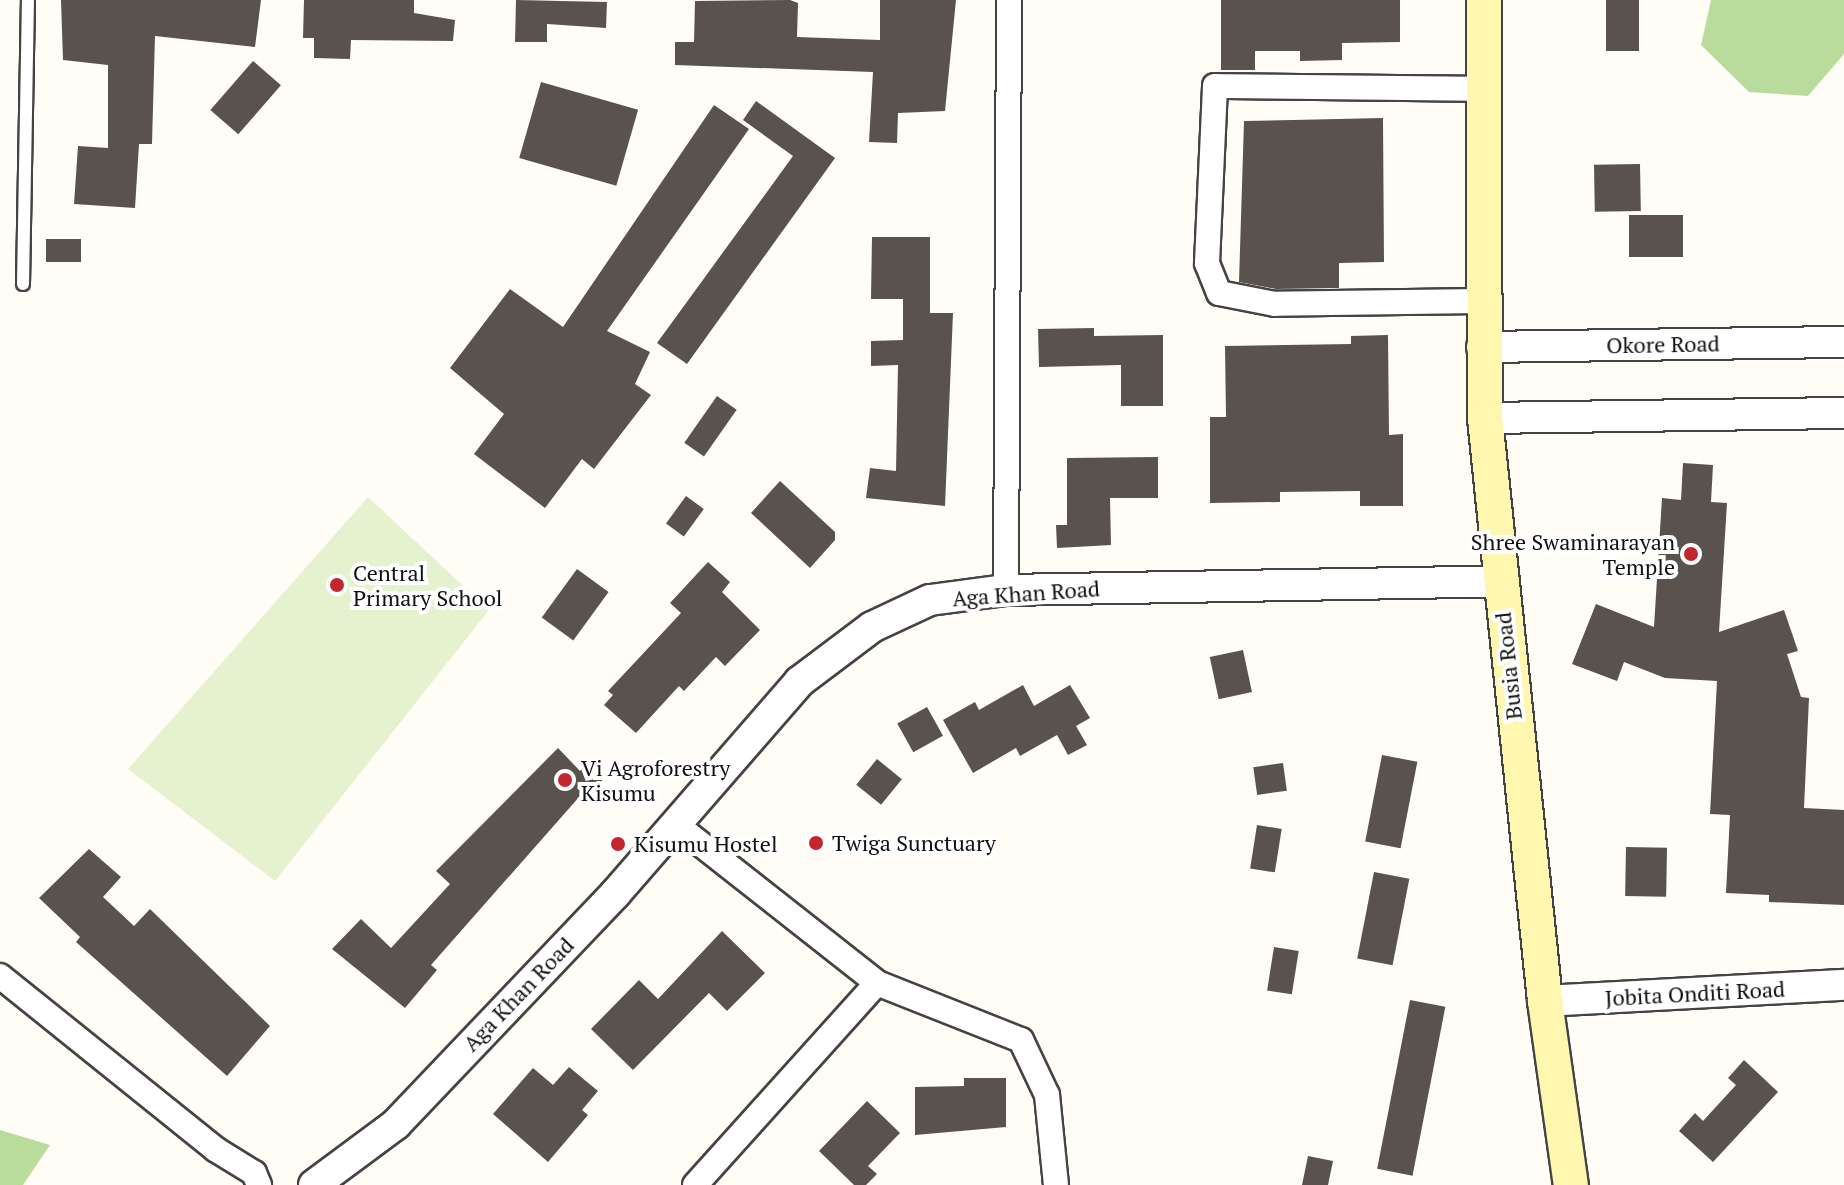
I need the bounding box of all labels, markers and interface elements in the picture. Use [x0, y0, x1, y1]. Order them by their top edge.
street label: Okore Road [1606, 330, 1720, 358]
place label: Shree Swaminarayan Temple [1471, 528, 1675, 580]
marker: Shree Swaminarayan Temple [1682, 545, 1700, 563]
place label: Central Primary School [353, 559, 502, 610]
street label: Aga Khan Road [951, 575, 1101, 611]
marker: Central Primary School [328, 576, 346, 594]
street label: Busia Road [1489, 611, 1527, 721]
place label: Vi Agroforestry Kisumu [581, 754, 731, 806]
marker: Vi Agroforestry Kisumu [556, 771, 574, 789]
place label: Twiga Sunctuary [832, 830, 996, 856]
place label: Kisumu Hostel [634, 831, 778, 857]
marker: Twiga Sunctuary [807, 834, 825, 852]
marker: Kisumu Hostel [609, 835, 627, 853]
street label: Aga Khan Road [457, 932, 579, 1056]
street label: Jobita Onditi Road [1604, 975, 1786, 1011]

